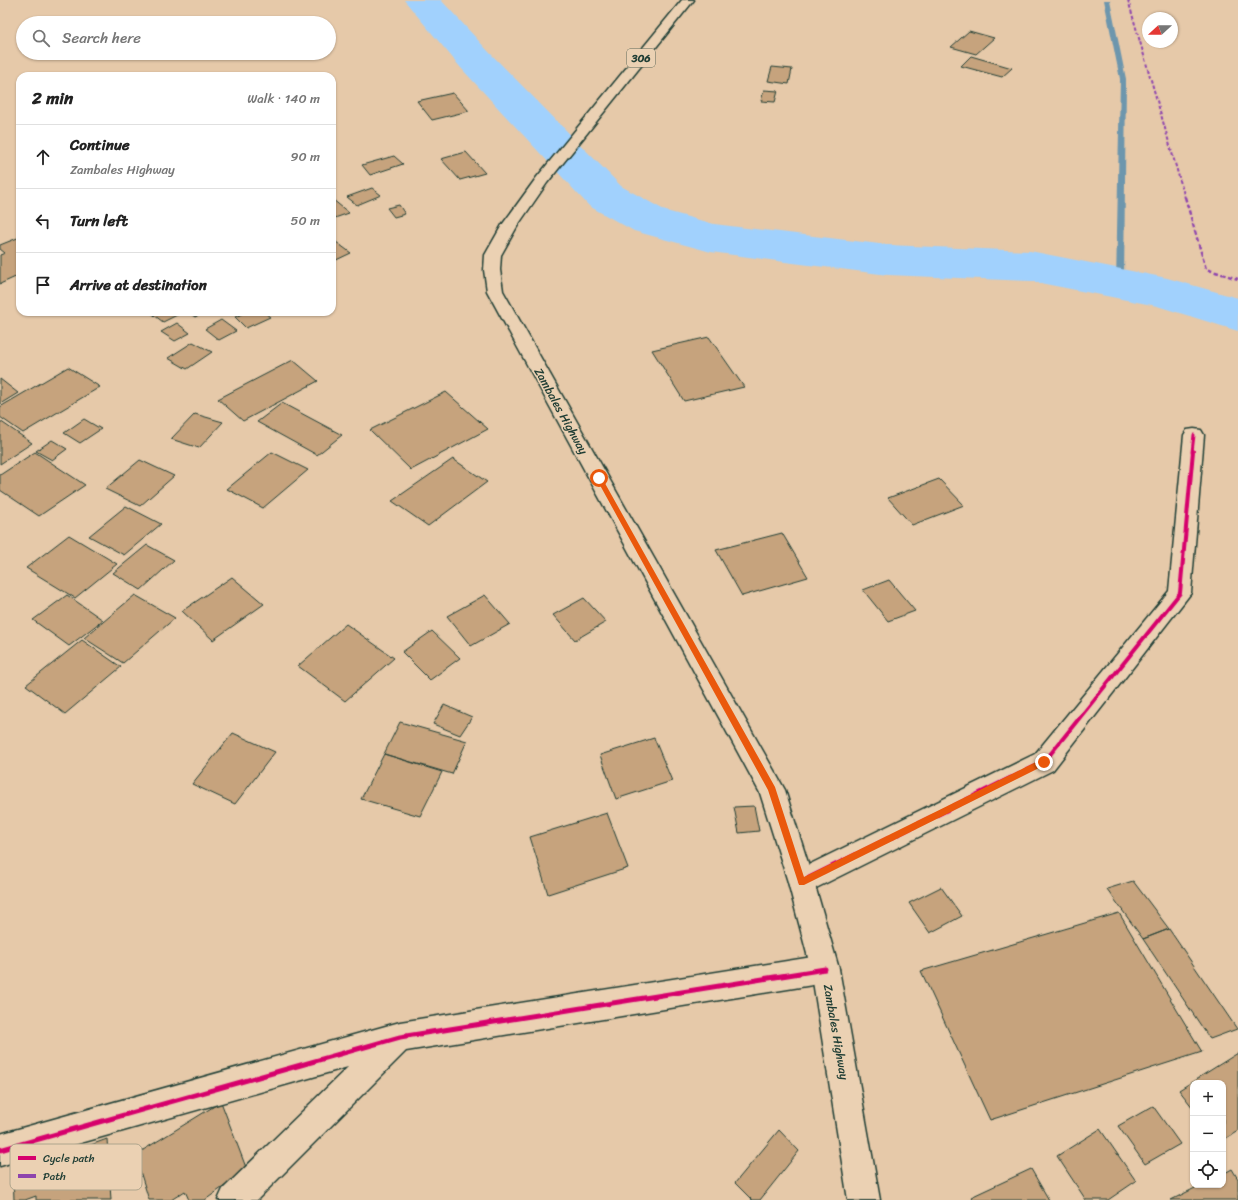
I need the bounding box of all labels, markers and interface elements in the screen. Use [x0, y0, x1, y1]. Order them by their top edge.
north arrow [1142, 12, 1178, 48]
search box [16, 16, 336, 60]
text: Search here [62, 25, 141, 51]
icon: search [30, 27, 52, 49]
road number: 306 [627, 49, 655, 67]
text: 2 min [32, 83, 73, 113]
text: Walk · 140 m [247, 87, 320, 110]
text: Continue [70, 132, 130, 158]
text: 90 m [290, 145, 320, 168]
icon: ahead [32, 146, 54, 168]
text: Zambales Highway [70, 158, 175, 181]
text: Turn left [70, 208, 128, 234]
text: 50 m [290, 209, 320, 232]
icon: left [32, 210, 54, 232]
text: Arrive at destination [70, 272, 207, 298]
icon: arrive [32, 274, 54, 296]
street label: Zambales Highway [528, 363, 594, 459]
route start [590, 469, 608, 487]
route end [1035, 753, 1053, 771]
street label: Zambales Highway [817, 982, 855, 1082]
map controls [1190, 1080, 1226, 1188]
button: + [1190, 1080, 1226, 1116]
button: − [1190, 1116, 1226, 1152]
legend [10, 1144, 142, 1190]
text: Cycle path [43, 1149, 95, 1168]
button: locate [1190, 1152, 1226, 1188]
text: Path [43, 1167, 66, 1186]

